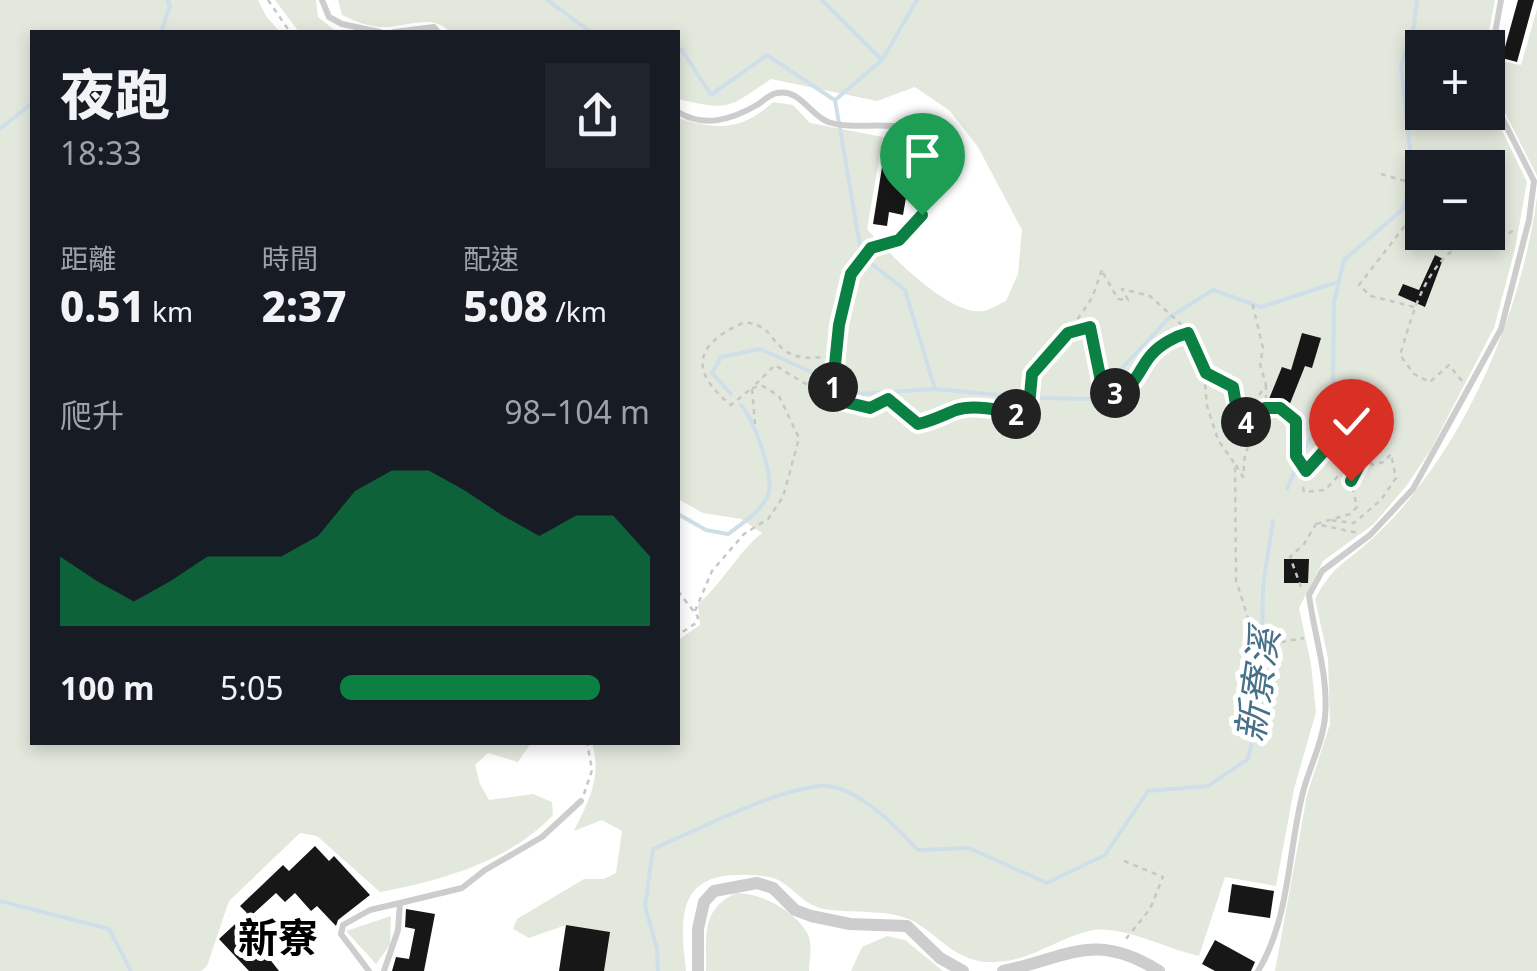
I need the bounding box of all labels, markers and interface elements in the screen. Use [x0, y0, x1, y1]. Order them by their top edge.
map controls [1405, 30, 1505, 250]
button: + [1405, 30, 1505, 130]
text: 夜跑 [60, 56, 170, 131]
button: share [545, 63, 650, 168]
pin [880, 113, 965, 216]
icon: arrive [895, 128, 950, 183]
text: 18:33 [60, 131, 142, 174]
button: − [1405, 150, 1505, 250]
text: 距離 [60, 239, 116, 277]
text: 時間 [262, 239, 318, 277]
text: 配速 [463, 239, 519, 277]
text: 0.51 [60, 277, 145, 334]
text: 2:37 [262, 277, 346, 334]
text: 5:08 [463, 277, 548, 334]
text: km [145, 292, 193, 330]
text: /km [548, 292, 607, 330]
pin: 1 [808, 362, 858, 412]
text: 1 [825, 368, 841, 406]
pin: 3 [1090, 368, 1140, 418]
text: 3 [1107, 374, 1123, 412]
pin [1309, 379, 1394, 482]
pin: 2 [991, 389, 1041, 439]
text: 98–104 m [504, 390, 650, 433]
text: 爬升 [60, 393, 124, 436]
icon: check [1324, 394, 1379, 449]
text: 2 [1008, 395, 1024, 433]
pin: 4 [1221, 397, 1271, 447]
text: 4 [1238, 403, 1254, 441]
water label: 新寮溪 [1222, 620, 1290, 745]
text: 100 m [60, 666, 154, 709]
text: 5:05 [220, 666, 284, 709]
district label: 新寮 [238, 909, 318, 964]

